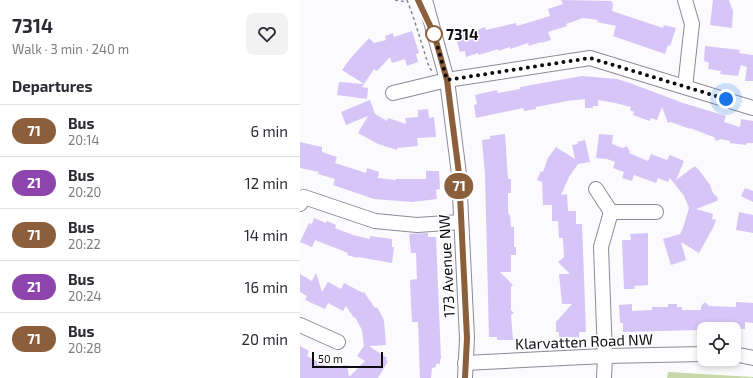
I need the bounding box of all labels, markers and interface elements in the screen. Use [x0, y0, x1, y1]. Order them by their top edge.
button: heart [246, 13, 288, 55]
text: 7314 [12, 14, 53, 37]
marker: 7314 [425, 25, 443, 43]
place label: 7314 [446, 25, 479, 43]
text: Walk · 3 min · 240 m [12, 41, 129, 57]
text: Departures [12, 77, 92, 95]
your location [716, 89, 736, 109]
text: Bus [68, 114, 94, 132]
text: 71 [27, 122, 41, 139]
text: 6 min [250, 122, 288, 140]
text: 20:14 [68, 132, 99, 148]
text: Bus [68, 166, 94, 184]
line badge: 71 [441, 173, 477, 199]
text: 21 [27, 174, 41, 191]
text: 12 min [245, 174, 288, 192]
text: 71 [452, 177, 466, 194]
text: 20:20 [68, 184, 101, 200]
street label: 173 Avenue NW [434, 214, 458, 318]
text: Bus [68, 218, 94, 236]
text: 71 [27, 226, 41, 243]
text: 14 min [244, 226, 288, 244]
text: 20:22 [68, 236, 101, 252]
text: Bus [68, 270, 94, 288]
text: 21 [27, 278, 41, 295]
text: 16 min [245, 278, 288, 296]
text: 20:24 [68, 288, 102, 304]
text: Bus [68, 322, 94, 340]
map controls [697, 322, 741, 366]
button: locate [697, 322, 741, 366]
text: 71 [27, 330, 41, 347]
text: 20 min [242, 330, 288, 348]
street label: Klarvatten Road NW [515, 330, 653, 352]
text: 20:28 [68, 340, 101, 356]
scale bar [312, 350, 383, 369]
text: 50 m [318, 352, 343, 365]

